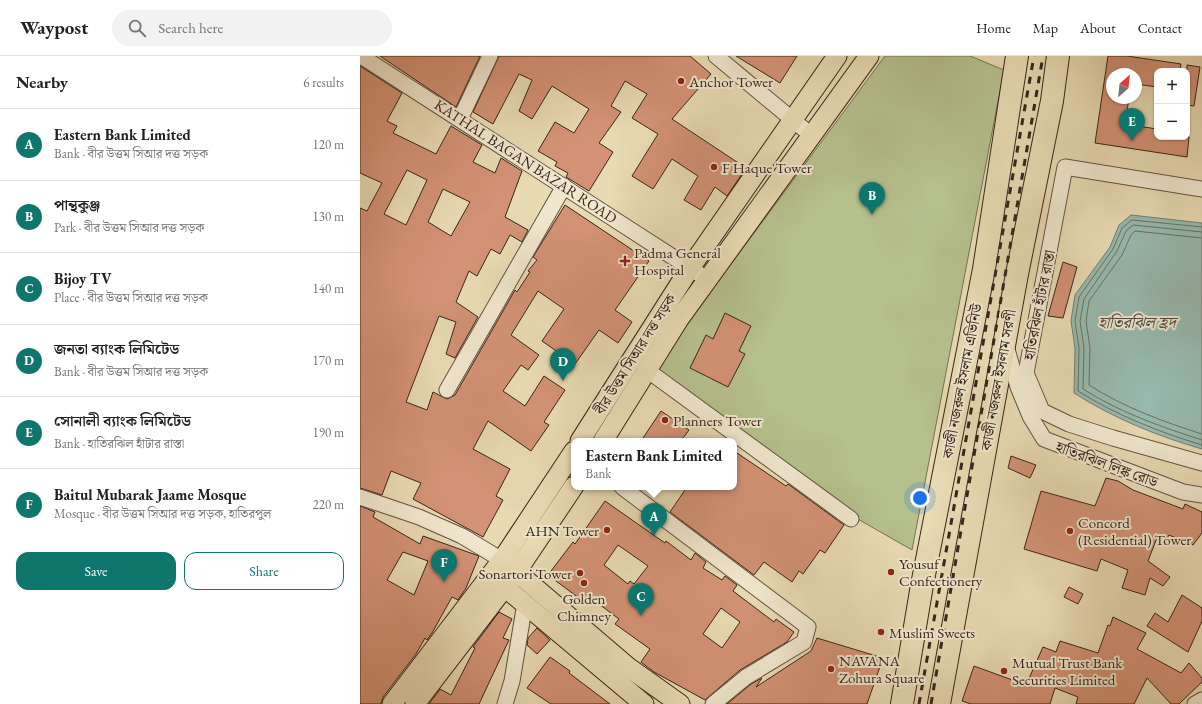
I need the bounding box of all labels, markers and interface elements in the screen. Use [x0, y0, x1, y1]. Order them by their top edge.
search box [112, 10, 392, 46]
text: Waypost [20, 15, 88, 40]
icon: search [126, 17, 148, 39]
text: Search here [158, 18, 223, 37]
text: Home [976, 19, 1011, 37]
text: Map [1033, 19, 1058, 37]
text: About [1080, 19, 1116, 37]
text: Contact [1138, 19, 1182, 37]
north arrow [1106, 68, 1142, 104]
map controls [1154, 68, 1190, 140]
button: + [1154, 68, 1190, 104]
text: Nearby [16, 71, 68, 93]
place label: Anchor Tower [688, 72, 773, 91]
text: 6 results [303, 74, 344, 91]
marker: Anchor Tower [676, 76, 686, 86]
street label: KATHAL BAGAN BAZAR ROAD [431, 95, 621, 227]
button: − [1154, 104, 1190, 140]
pin: E [1119, 108, 1145, 141]
text: Eastern Bank Limited [54, 125, 191, 144]
text: A [24, 136, 34, 153]
text: 120 m [313, 136, 344, 153]
text: Bank · বীর উত্তম সিআর দত্ত সড়ক [54, 145, 208, 162]
place label: F Haque Tower [722, 158, 812, 177]
marker: F Haque Tower [709, 162, 719, 172]
pin: B [859, 182, 885, 215]
text: পান্থকুঞ্জ [54, 195, 100, 214]
text: B [25, 208, 33, 225]
text: 130 m [313, 208, 344, 225]
text: Park · বীর উত্তম সিআর দত্ত সড়ক [54, 219, 205, 236]
place label: Padma General Hospital [634, 243, 721, 279]
street label: হাতিরঝিল হাঁটার রাস্তা [1019, 248, 1059, 363]
marker: Padma General Hospital [619, 255, 631, 267]
text: Bijoy TV [54, 269, 111, 288]
text: C [24, 280, 34, 297]
text: 140 m [313, 280, 344, 297]
text: Place · বীর উত্তম সিআর দত্ত সড়ক [54, 289, 208, 306]
street label: বীর উত্তম সিআর দত্ত সড়ক [590, 290, 680, 419]
street label: কাজী নজরুল ইসলাম এভিনিউ [937, 301, 986, 461]
street label: কাজী নজরুল ইসলাম সরণী [976, 308, 1020, 453]
water label: হাতিরঝিল হ্রদ [1098, 312, 1179, 333]
text: জনতা ব্যাংক লিমিটেড [54, 339, 179, 358]
pin: D [550, 348, 576, 381]
text: D [24, 352, 34, 369]
text: 170 m [313, 352, 344, 369]
text: Bank · বীর উত্তম সিআর দত্ত সড়ক [54, 363, 208, 380]
text: সোনালী ব্যাংক লিমিটেড [54, 411, 191, 430]
place label: Planners Tower [673, 411, 762, 430]
marker: Planners Tower [660, 415, 670, 425]
text: E [25, 424, 33, 441]
text: 190 m [313, 424, 344, 441]
text: Bank · হাতিরঝিল হাঁটার রাস্তা [54, 435, 184, 452]
street label: হাতিরঝিল লিঙ্ক রোড [1052, 436, 1161, 492]
popup [571, 438, 737, 490]
text: Eastern Bank Limited [586, 446, 722, 465]
text: Bank [586, 465, 611, 482]
text: Baitul Mubarak Jaame Mosque [54, 485, 246, 504]
your location [910, 488, 930, 508]
text: F [25, 496, 33, 513]
text: 220 m [313, 496, 344, 513]
pin: A [641, 503, 667, 536]
text: Mosque · বীর উত্তম সিআর দত্ত সড়ক, হাতিরপুল [54, 505, 271, 522]
place label: Concord (Residential) Tower [1078, 513, 1191, 549]
place label: AHN Tower [524, 521, 599, 540]
marker: AHN Tower [602, 525, 612, 535]
marker: Concord (Residential) Tower [1065, 526, 1075, 536]
pin: F [431, 549, 457, 582]
button: Save [16, 552, 176, 590]
button: Share [184, 552, 344, 590]
place label: Yousuf Confectionery [899, 554, 983, 590]
place label: Sonartori Tower [478, 564, 572, 583]
marker: Yousuf Confectionery [886, 567, 896, 577]
marker: Sonartori Tower [575, 568, 585, 578]
marker: Golden Chimney [579, 578, 589, 588]
pin: C [628, 583, 654, 616]
place label: Golden Chimney [557, 589, 611, 625]
place label: Muslim Sweets [889, 623, 975, 642]
marker: Muslim Sweets [876, 627, 886, 637]
place label: NAVANA Zohura Square [839, 651, 925, 687]
place label: Mutual Trust Bank Securities Limited [1012, 653, 1123, 689]
marker: NAVANA Zohura Square [826, 664, 836, 674]
marker: Mutual Trust Bank Securities Limited [999, 666, 1009, 676]

